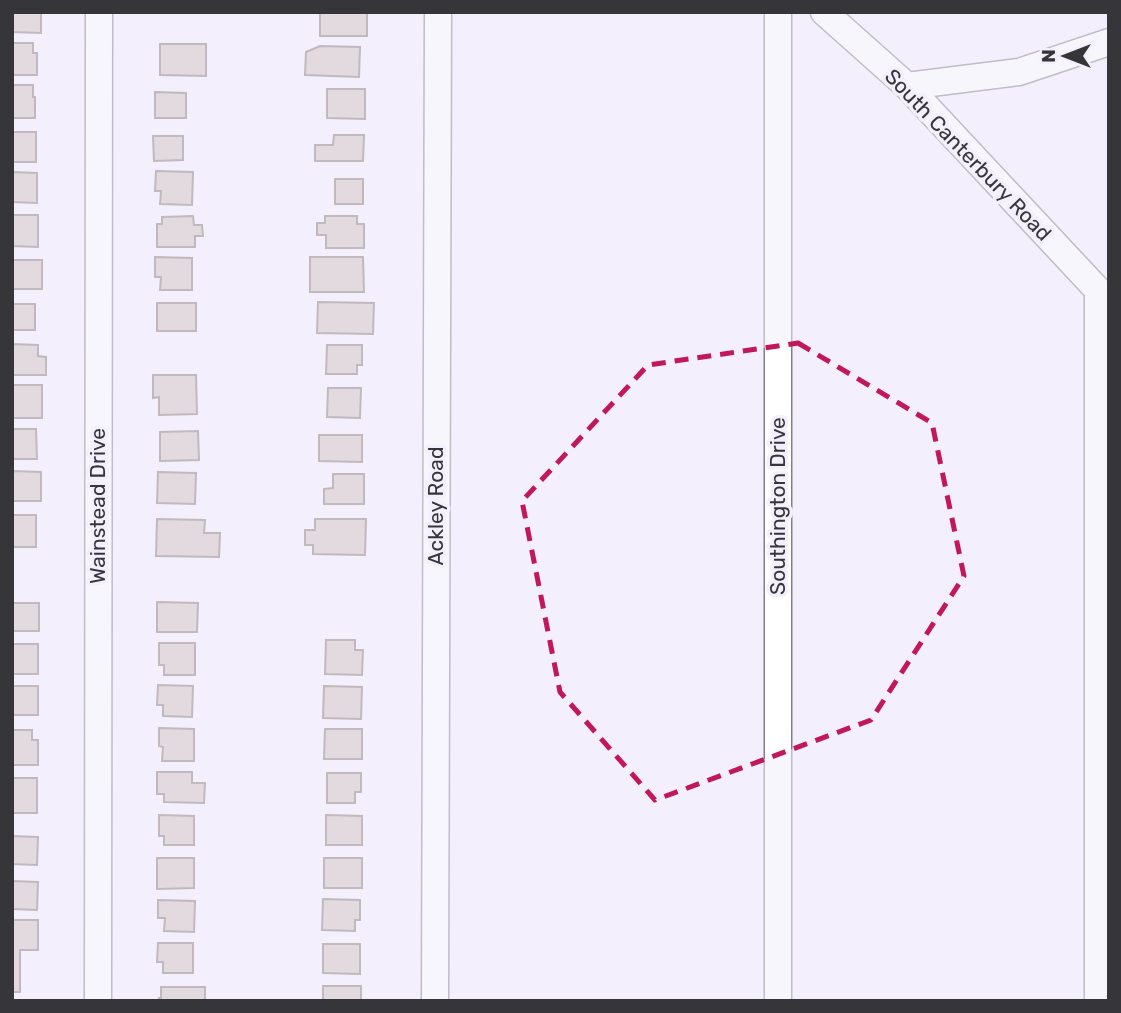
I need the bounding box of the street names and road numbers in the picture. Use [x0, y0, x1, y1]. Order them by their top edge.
street label: South Canterbury Road [880, 64, 1057, 246]
street label: Southington Drive [765, 417, 790, 595]
street label: Wainstead Drive [85, 428, 110, 584]
street label: Ackley Road [423, 447, 448, 565]

